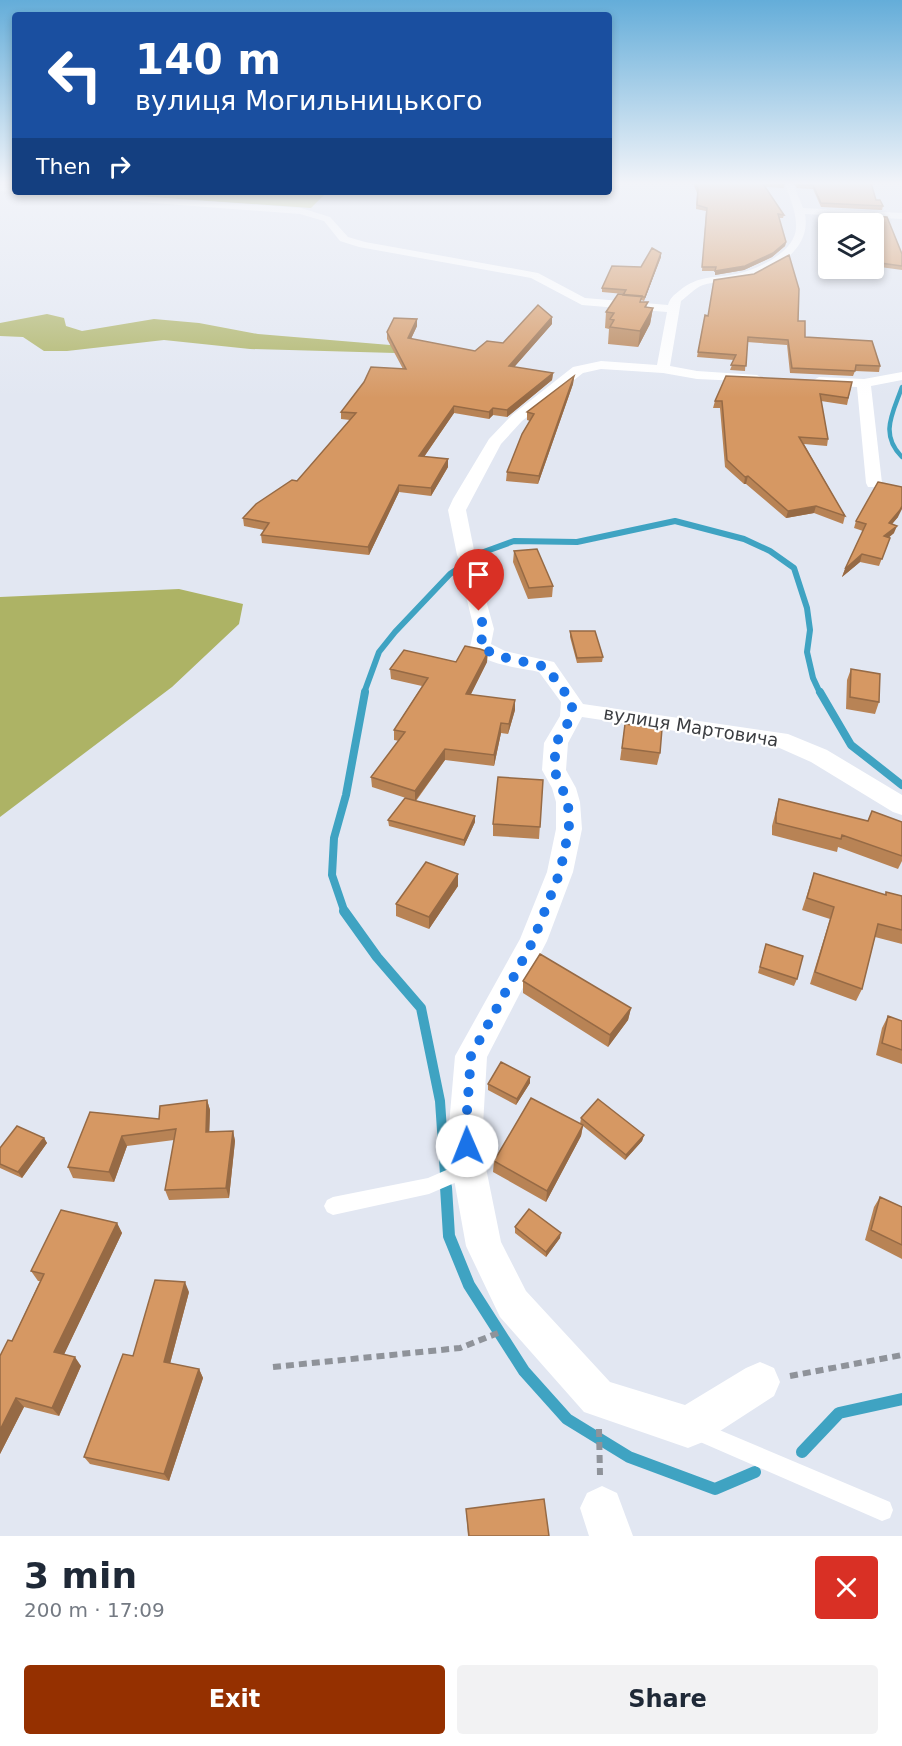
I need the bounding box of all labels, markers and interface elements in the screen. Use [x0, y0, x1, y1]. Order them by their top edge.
text: 140 m [135, 35, 281, 84]
icon: left [36, 36, 114, 114]
text: вулиця Могильницького [135, 85, 483, 116]
icon: right [103, 150, 136, 183]
text: Then [36, 154, 91, 179]
map controls [818, 213, 884, 279]
button: layers [818, 213, 884, 279]
pin [453, 549, 504, 611]
icon: arrive [462, 558, 495, 591]
street label: вулиця Мартовича [602, 702, 780, 751]
position arrow [435, 1114, 499, 1178]
text: 3 min [24, 1555, 137, 1596]
button: close [815, 1556, 878, 1619]
text: 200 m · 17:09 [24, 1598, 165, 1622]
button: Exit [24, 1665, 445, 1734]
button: Share [457, 1665, 878, 1734]

